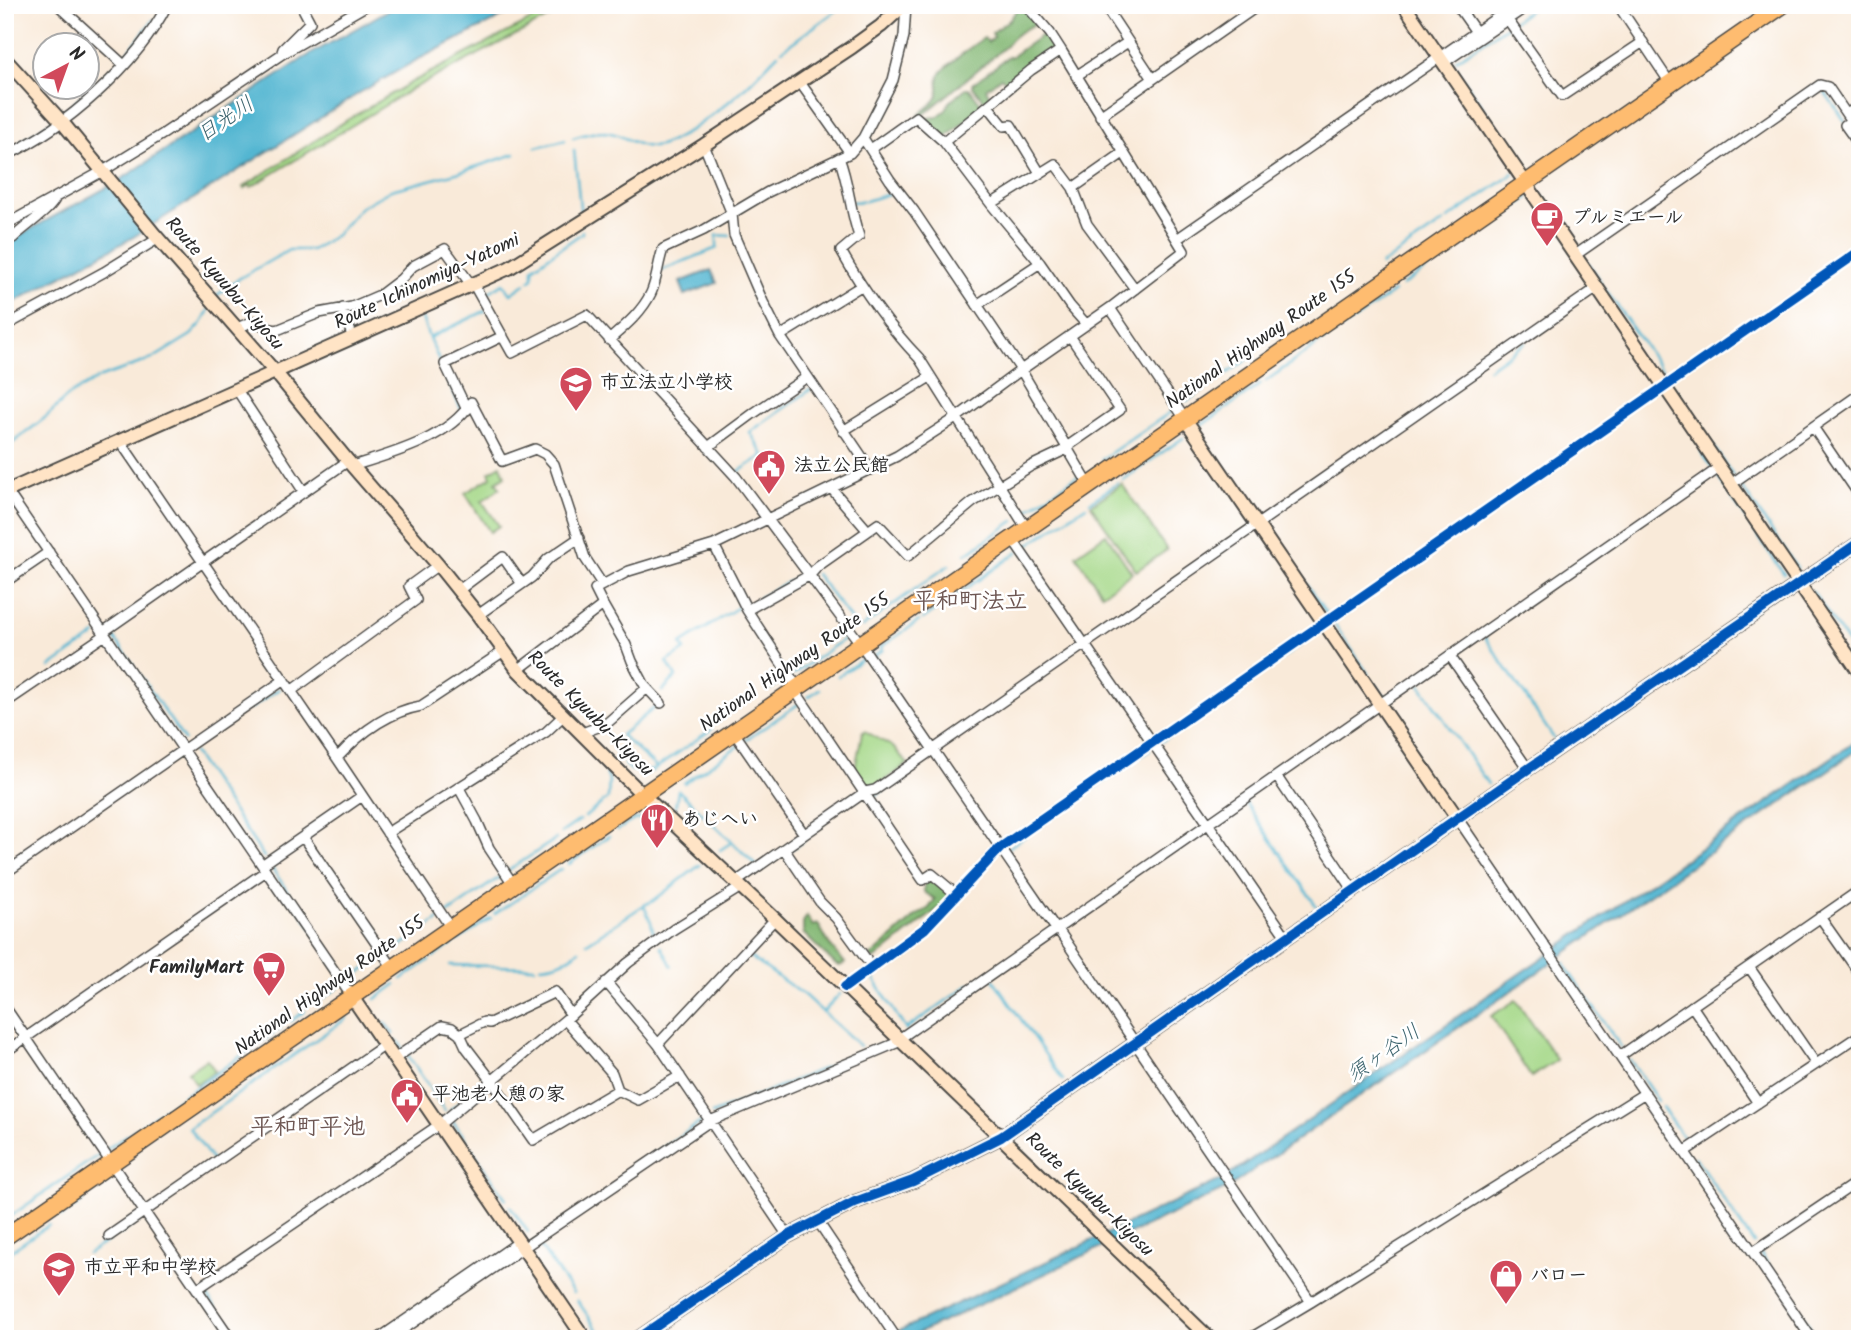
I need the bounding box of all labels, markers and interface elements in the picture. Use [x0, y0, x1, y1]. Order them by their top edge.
north arrow [32, 32, 102, 102]
text: N [61, 39, 90, 70]
water label: 日光川 [191, 89, 261, 151]
cafe icon: プルミエール [1528, 199, 1566, 248]
place label: プルミエール [1572, 203, 1684, 233]
street label: Route Kyuubu-Kiyosu [157, 210, 291, 358]
street label: Route Ichinomiya-Yatomi [329, 225, 526, 338]
street label: National Highway Route 155 [1159, 262, 1364, 417]
school or university icon: 市立法立小学校 [557, 364, 595, 413]
place label: 市立法立小学校 [600, 368, 733, 398]
public building icon: 法立公民館 [750, 447, 788, 496]
place label: 法立公民館 [794, 451, 889, 481]
district label: 平和町法立 [913, 584, 1028, 620]
street label: National Highway Route 155 [693, 585, 898, 740]
street label: Route Kyuubu-Kiyosu [520, 644, 660, 784]
restaurant icon: あじへい [638, 801, 676, 850]
place label: あじへい [682, 805, 758, 835]
street label: National Highway Route 155 [228, 908, 433, 1063]
supermarket icon: FamilyMart [250, 949, 288, 998]
place label: FamilyMart [149, 953, 244, 983]
water label: 須ヶ谷川 [1340, 1016, 1428, 1092]
public building icon: 平池老人憩の家 [388, 1076, 426, 1125]
place label: 平池老人憩の家 [432, 1080, 565, 1110]
district label: 平和町平池 [251, 1110, 366, 1146]
street label: Route Kyuubu-Kiyosu [1018, 1125, 1160, 1265]
school or university icon: 市立平和中学校 [40, 1249, 78, 1298]
place label: 市立平和中学校 [84, 1253, 217, 1283]
shop icon: バロー [1487, 1257, 1525, 1306]
place label: バロー [1530, 1261, 1587, 1291]

